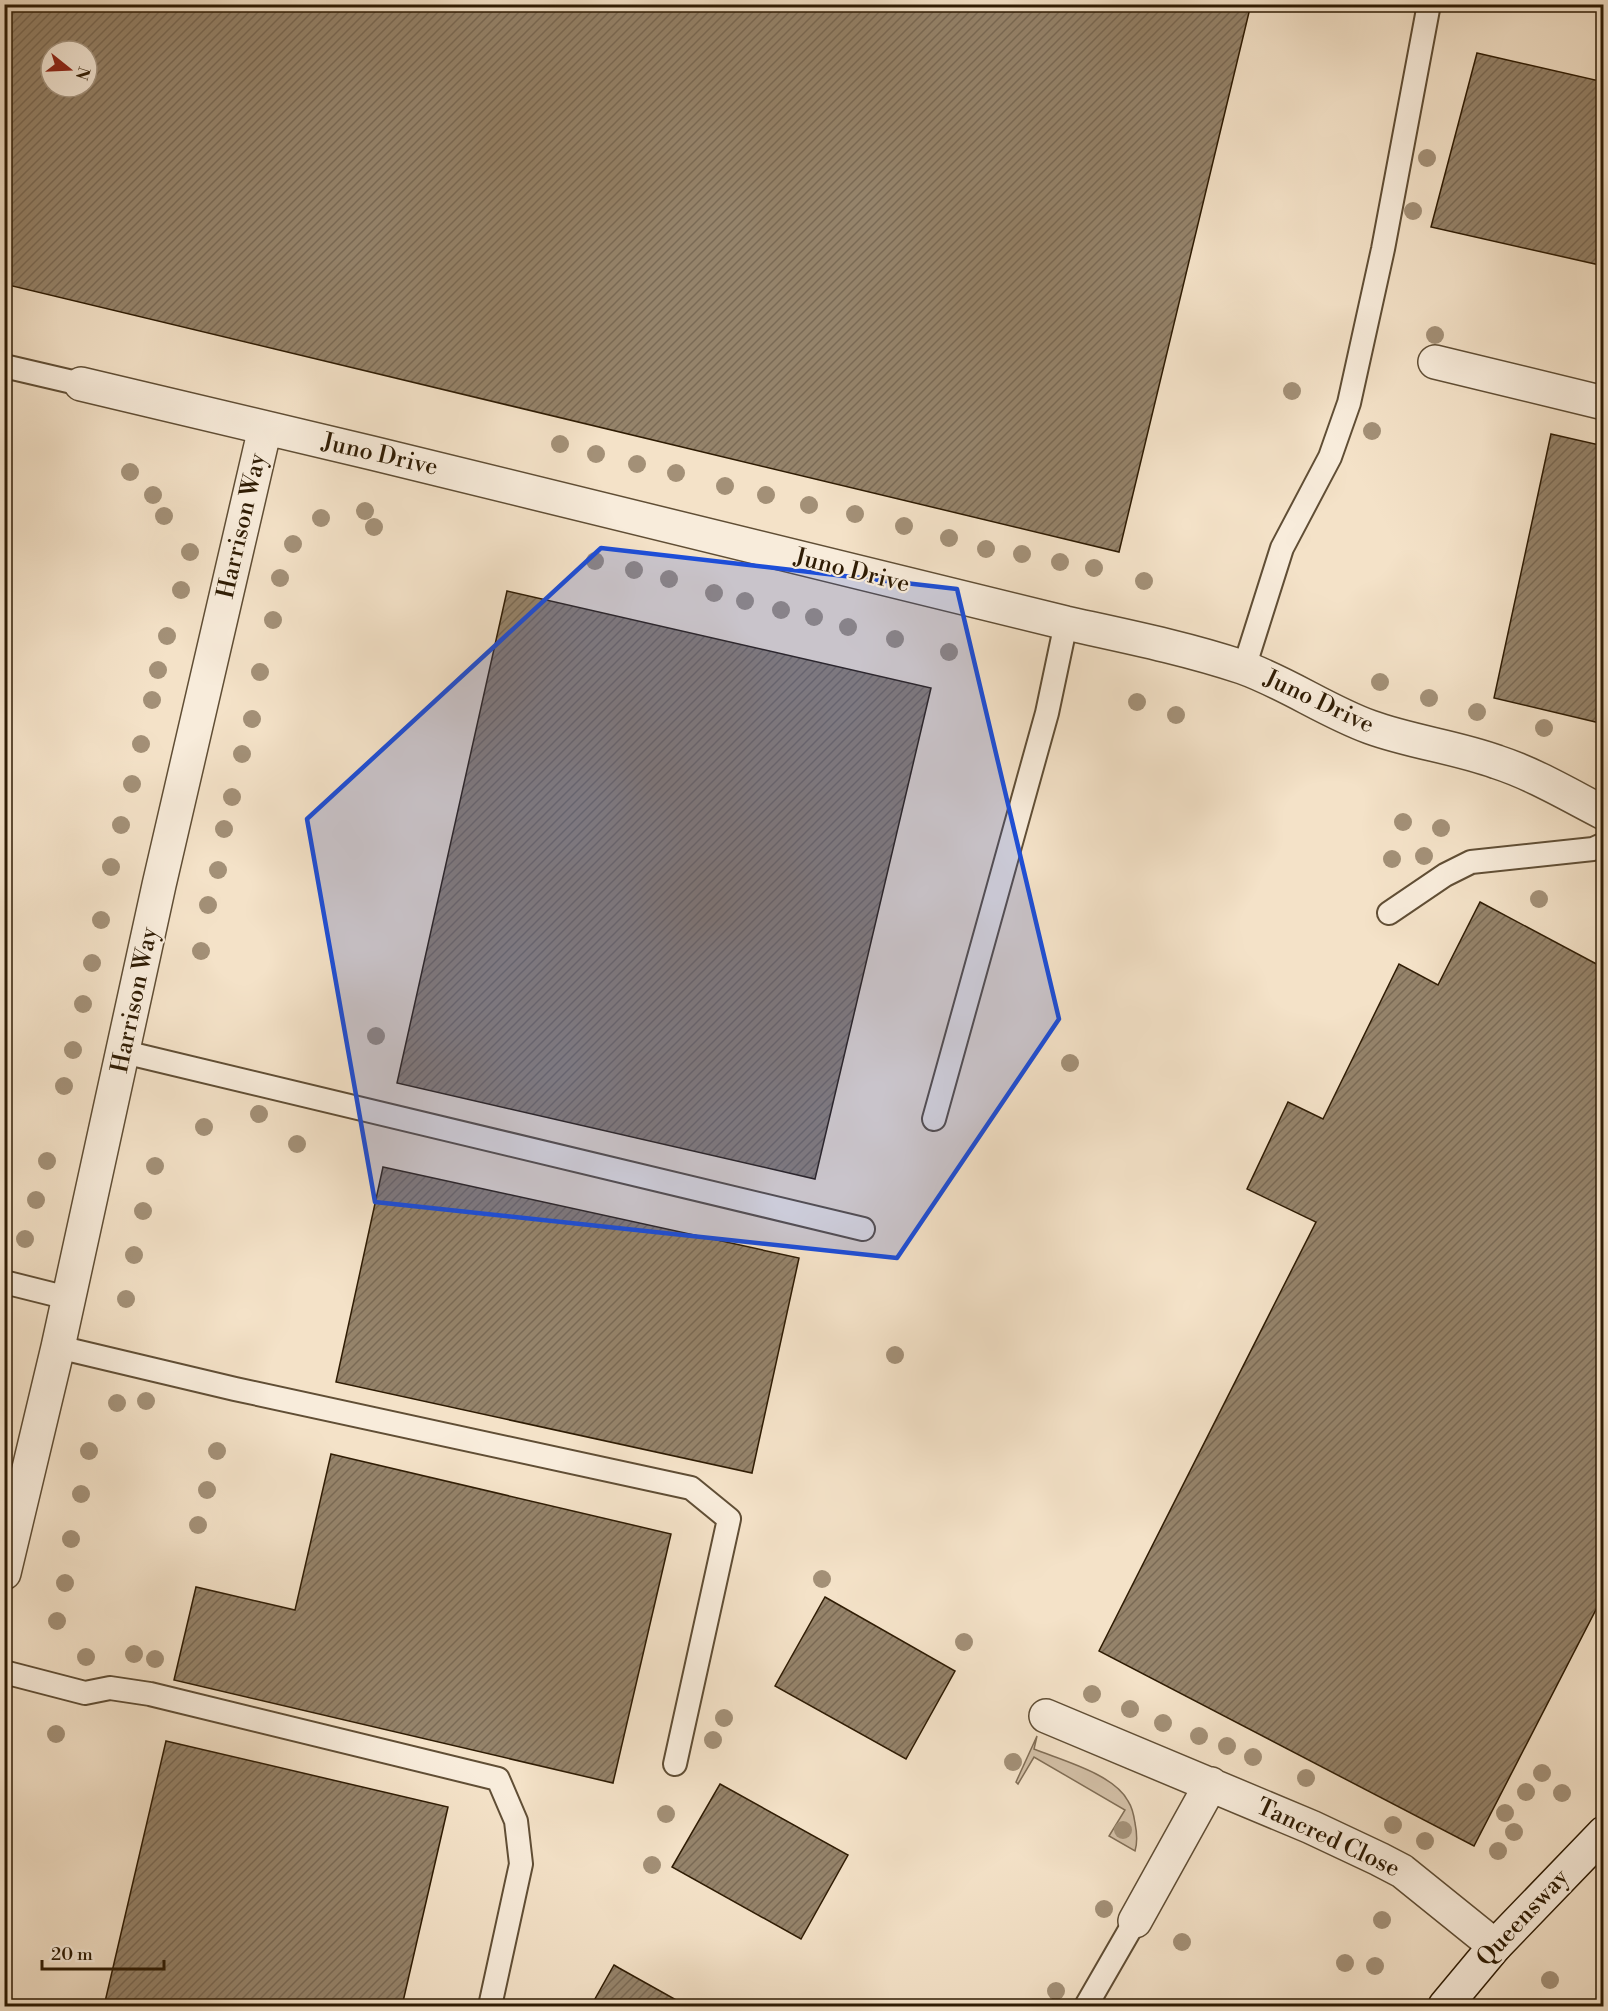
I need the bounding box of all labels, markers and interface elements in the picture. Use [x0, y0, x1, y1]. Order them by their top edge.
north arrow [39, 39, 99, 99]
text: N [71, 64, 94, 83]
street label: Juno Drive [318, 427, 441, 483]
street label: Harrison Way [211, 450, 273, 602]
street label: Juno Drive [790, 542, 913, 600]
street label: Juno Drive [1258, 663, 1379, 740]
street label: Harrison Way [105, 924, 165, 1076]
street label: Tancred Close [1252, 1792, 1404, 1884]
street label: Queensway [1470, 1863, 1576, 1973]
scale bar [42, 1933, 164, 1971]
text: 20 m [51, 1943, 93, 1966]

